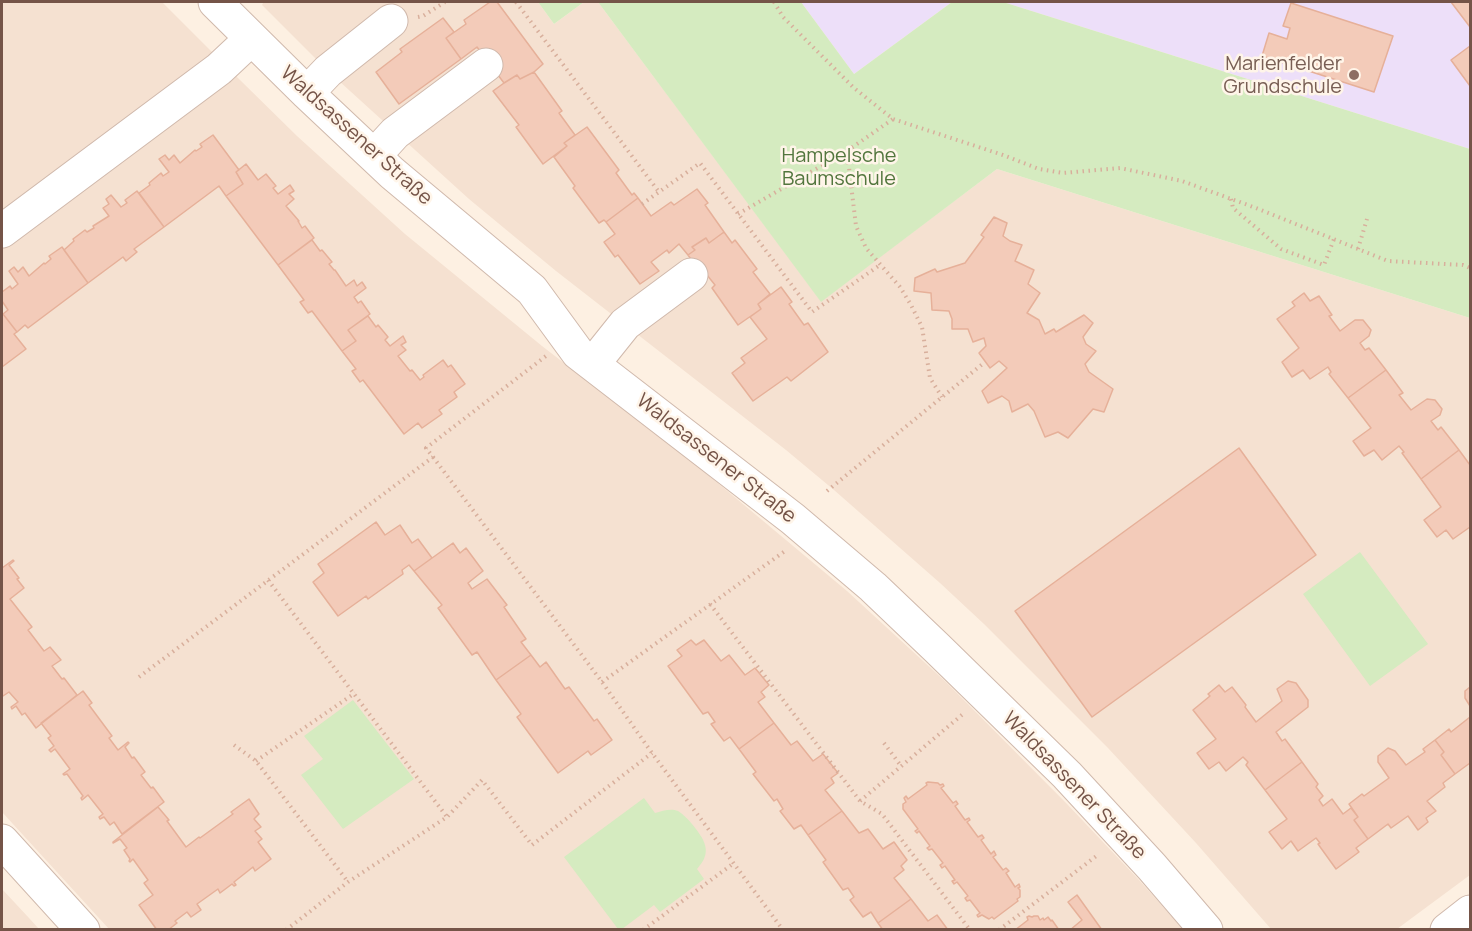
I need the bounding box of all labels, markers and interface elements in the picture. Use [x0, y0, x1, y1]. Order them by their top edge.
place label: Marienfelder Grundschule [1223, 52, 1342, 99]
street label: Waldsassener Straße [275, 61, 437, 211]
marker: Marienfelder Grundschule [1347, 68, 1361, 82]
park label: Hampelsche Baumschule [781, 144, 897, 191]
street label: Waldsassener Straße [631, 389, 801, 529]
street label: Waldsassener Straße [997, 707, 1151, 865]

